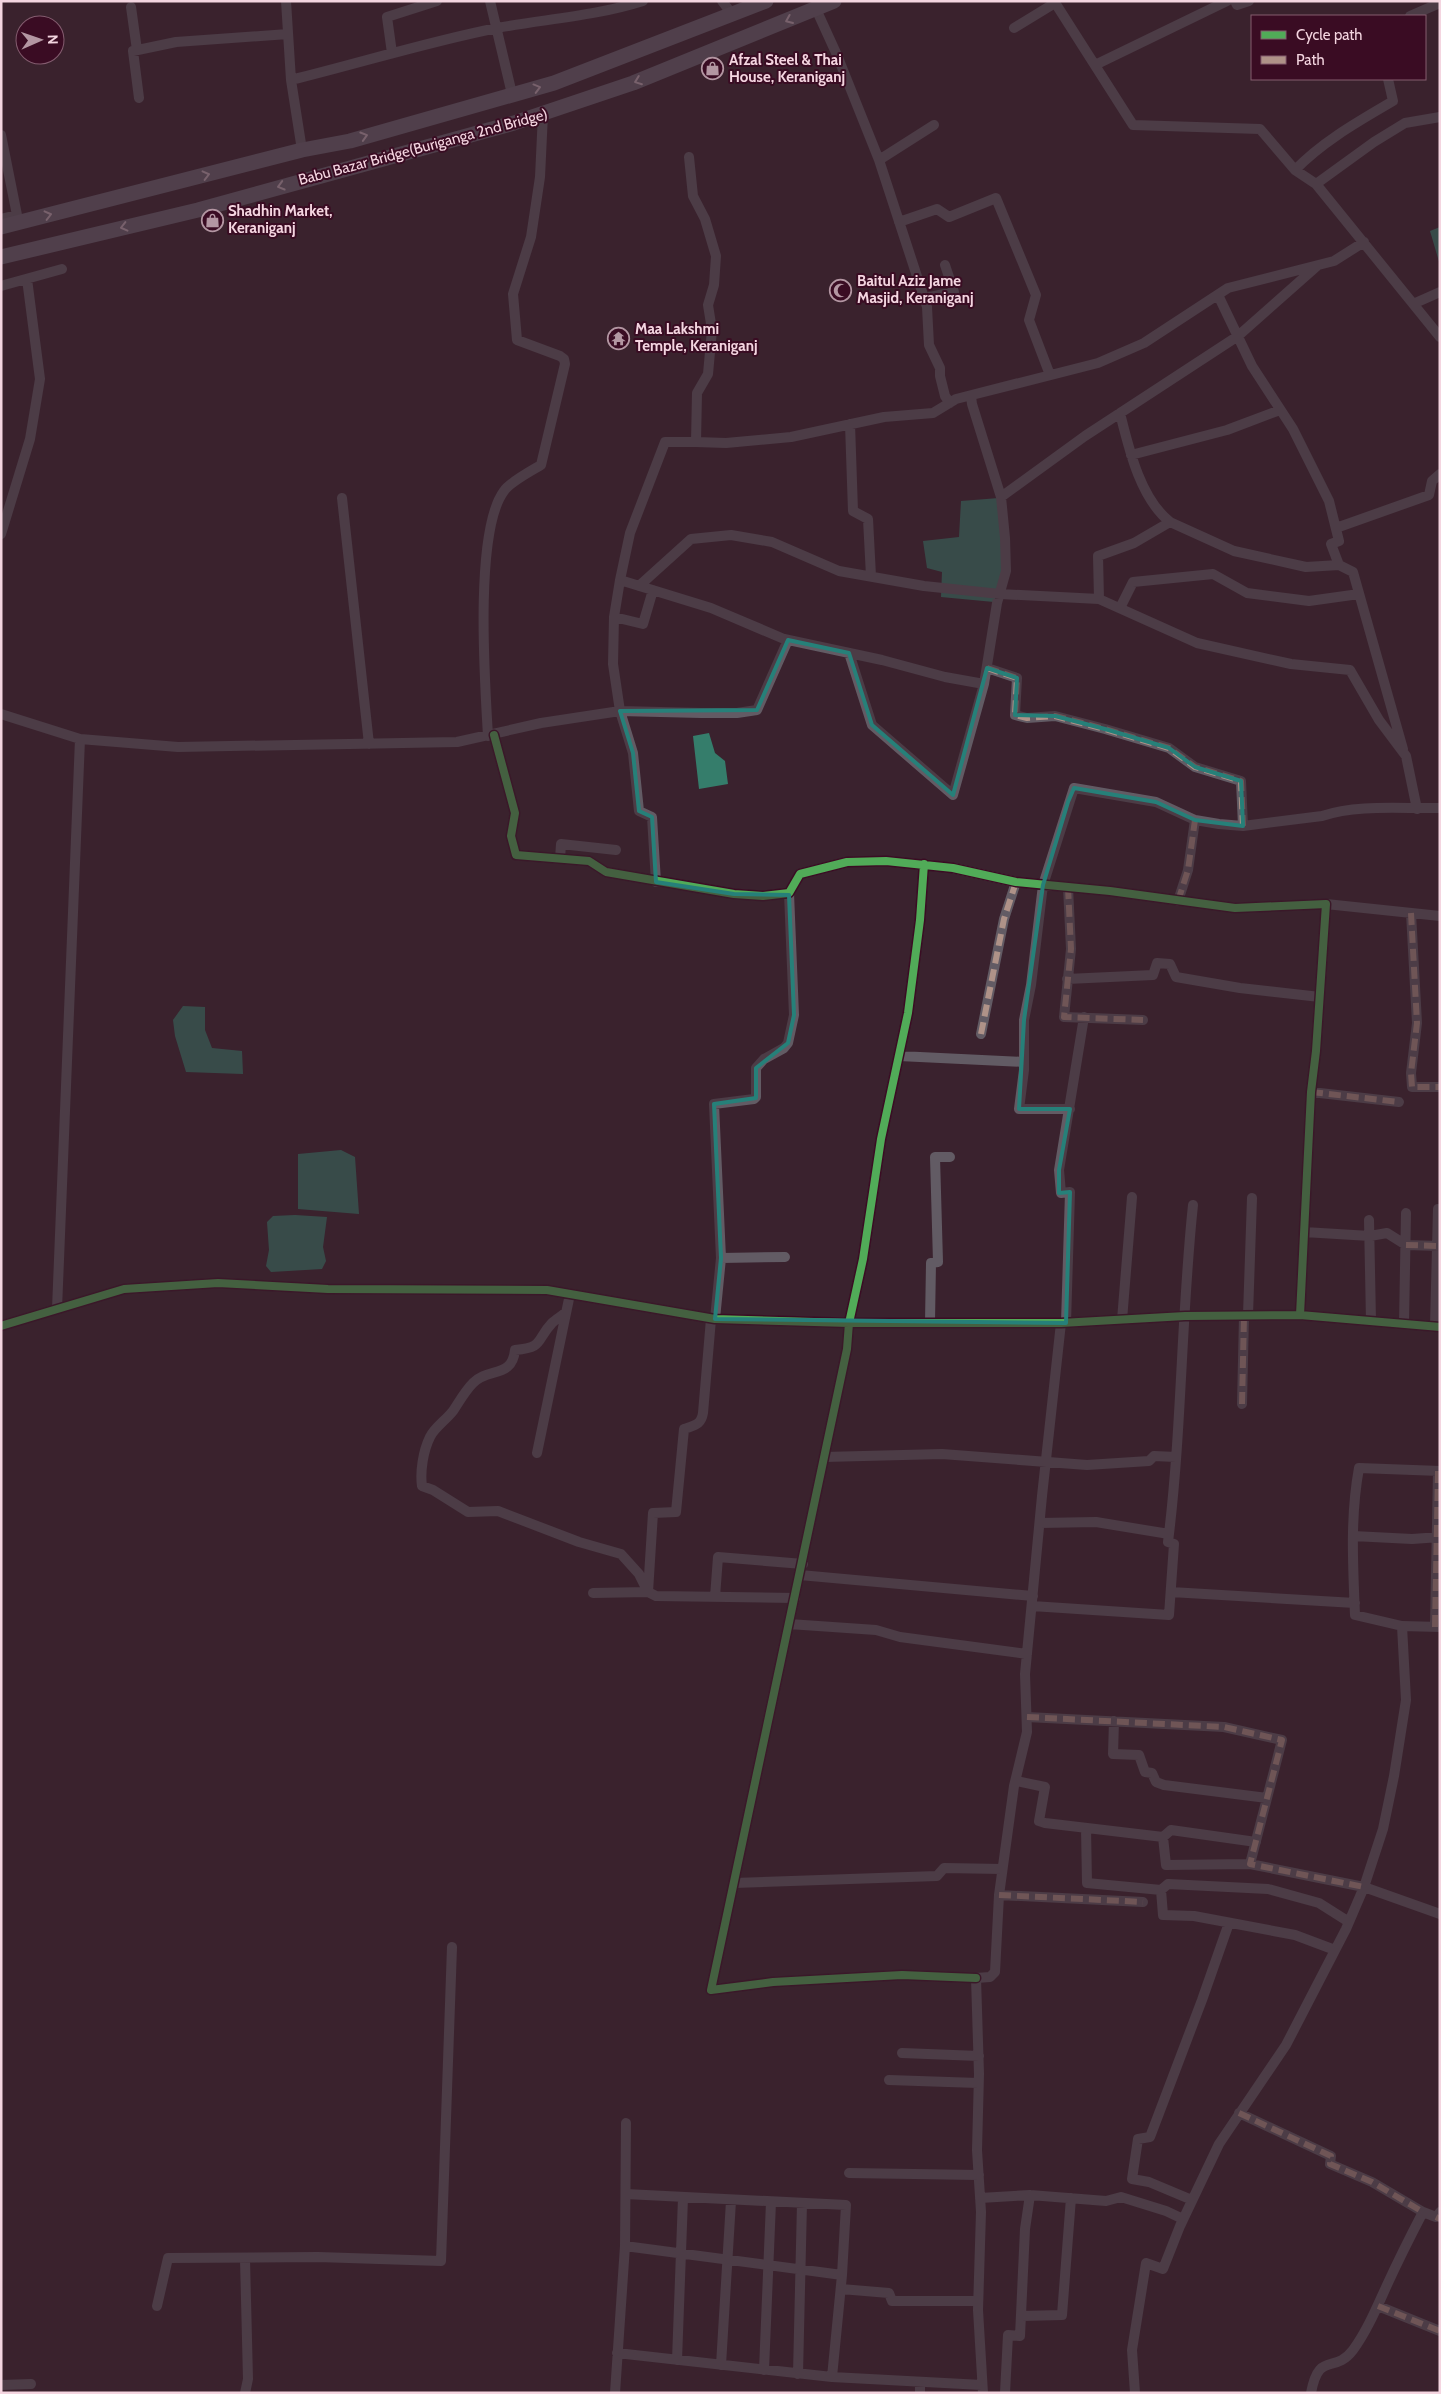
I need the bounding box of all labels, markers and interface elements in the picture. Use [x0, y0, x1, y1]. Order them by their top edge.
one-way arrow [785, 14, 794, 25]
north arrow [15, 15, 65, 65]
legend [1251, 15, 1426, 80]
text: Cycle path [1296, 26, 1362, 44]
text: N [44, 34, 62, 45]
place label: Afzal Steel & Thai House, Keraniganj [729, 51, 845, 86]
text: Path [1296, 51, 1325, 69]
shop icon: Afzal Steel & Thai House, Keraniganj [701, 57, 725, 81]
one-way arrow [635, 75, 643, 85]
one-way arrow [532, 83, 541, 93]
street label: Babu Bazar Bridge(Buriganga 2nd Bridge) [296, 105, 550, 189]
one-way arrow [359, 132, 367, 142]
one-way arrow [201, 170, 210, 181]
one-way arrow [277, 180, 286, 191]
place label: Shadhin Market, Keraniganj [228, 202, 333, 237]
shop icon: Shadhin Market, Keraniganj [200, 208, 224, 232]
one-way arrow [44, 210, 53, 221]
one-way arrow [121, 222, 129, 232]
place label: Baitul Aziz Jame Masjid, Keraniganj [857, 272, 974, 307]
mosque icon: Baitul Aziz Jame Masjid, Keraniganj [829, 278, 853, 302]
place label: Maa Lakshmi Temple, Keraniganj [635, 320, 758, 355]
temple icon: Maa Lakshmi Temple, Keraniganj [607, 326, 631, 350]

